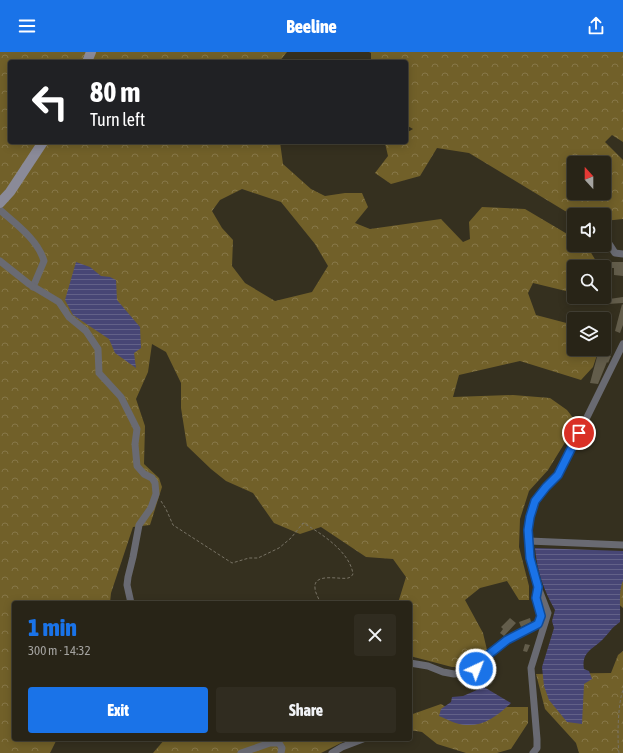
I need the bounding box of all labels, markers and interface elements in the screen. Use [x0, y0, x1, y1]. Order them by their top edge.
icon: menu [16, 15, 38, 37]
icon: share [585, 15, 607, 37]
text: Beeline [286, 16, 337, 37]
icon: left [24, 76, 76, 128]
text: 80 m [90, 76, 140, 108]
text: Turn left [90, 109, 145, 130]
north arrow [567, 156, 611, 200]
map controls [567, 156, 611, 356]
button: sound [567, 208, 611, 252]
button: search [567, 260, 611, 304]
button: layers [567, 312, 611, 356]
pin [562, 416, 596, 450]
icon: arrive [568, 422, 590, 444]
text: 1 min [28, 614, 77, 641]
button: close [354, 614, 396, 656]
text: 300 m · 14:32 [28, 643, 91, 658]
position arrow [455, 648, 497, 690]
button: Exit [28, 687, 208, 733]
button: Share [216, 687, 396, 733]

